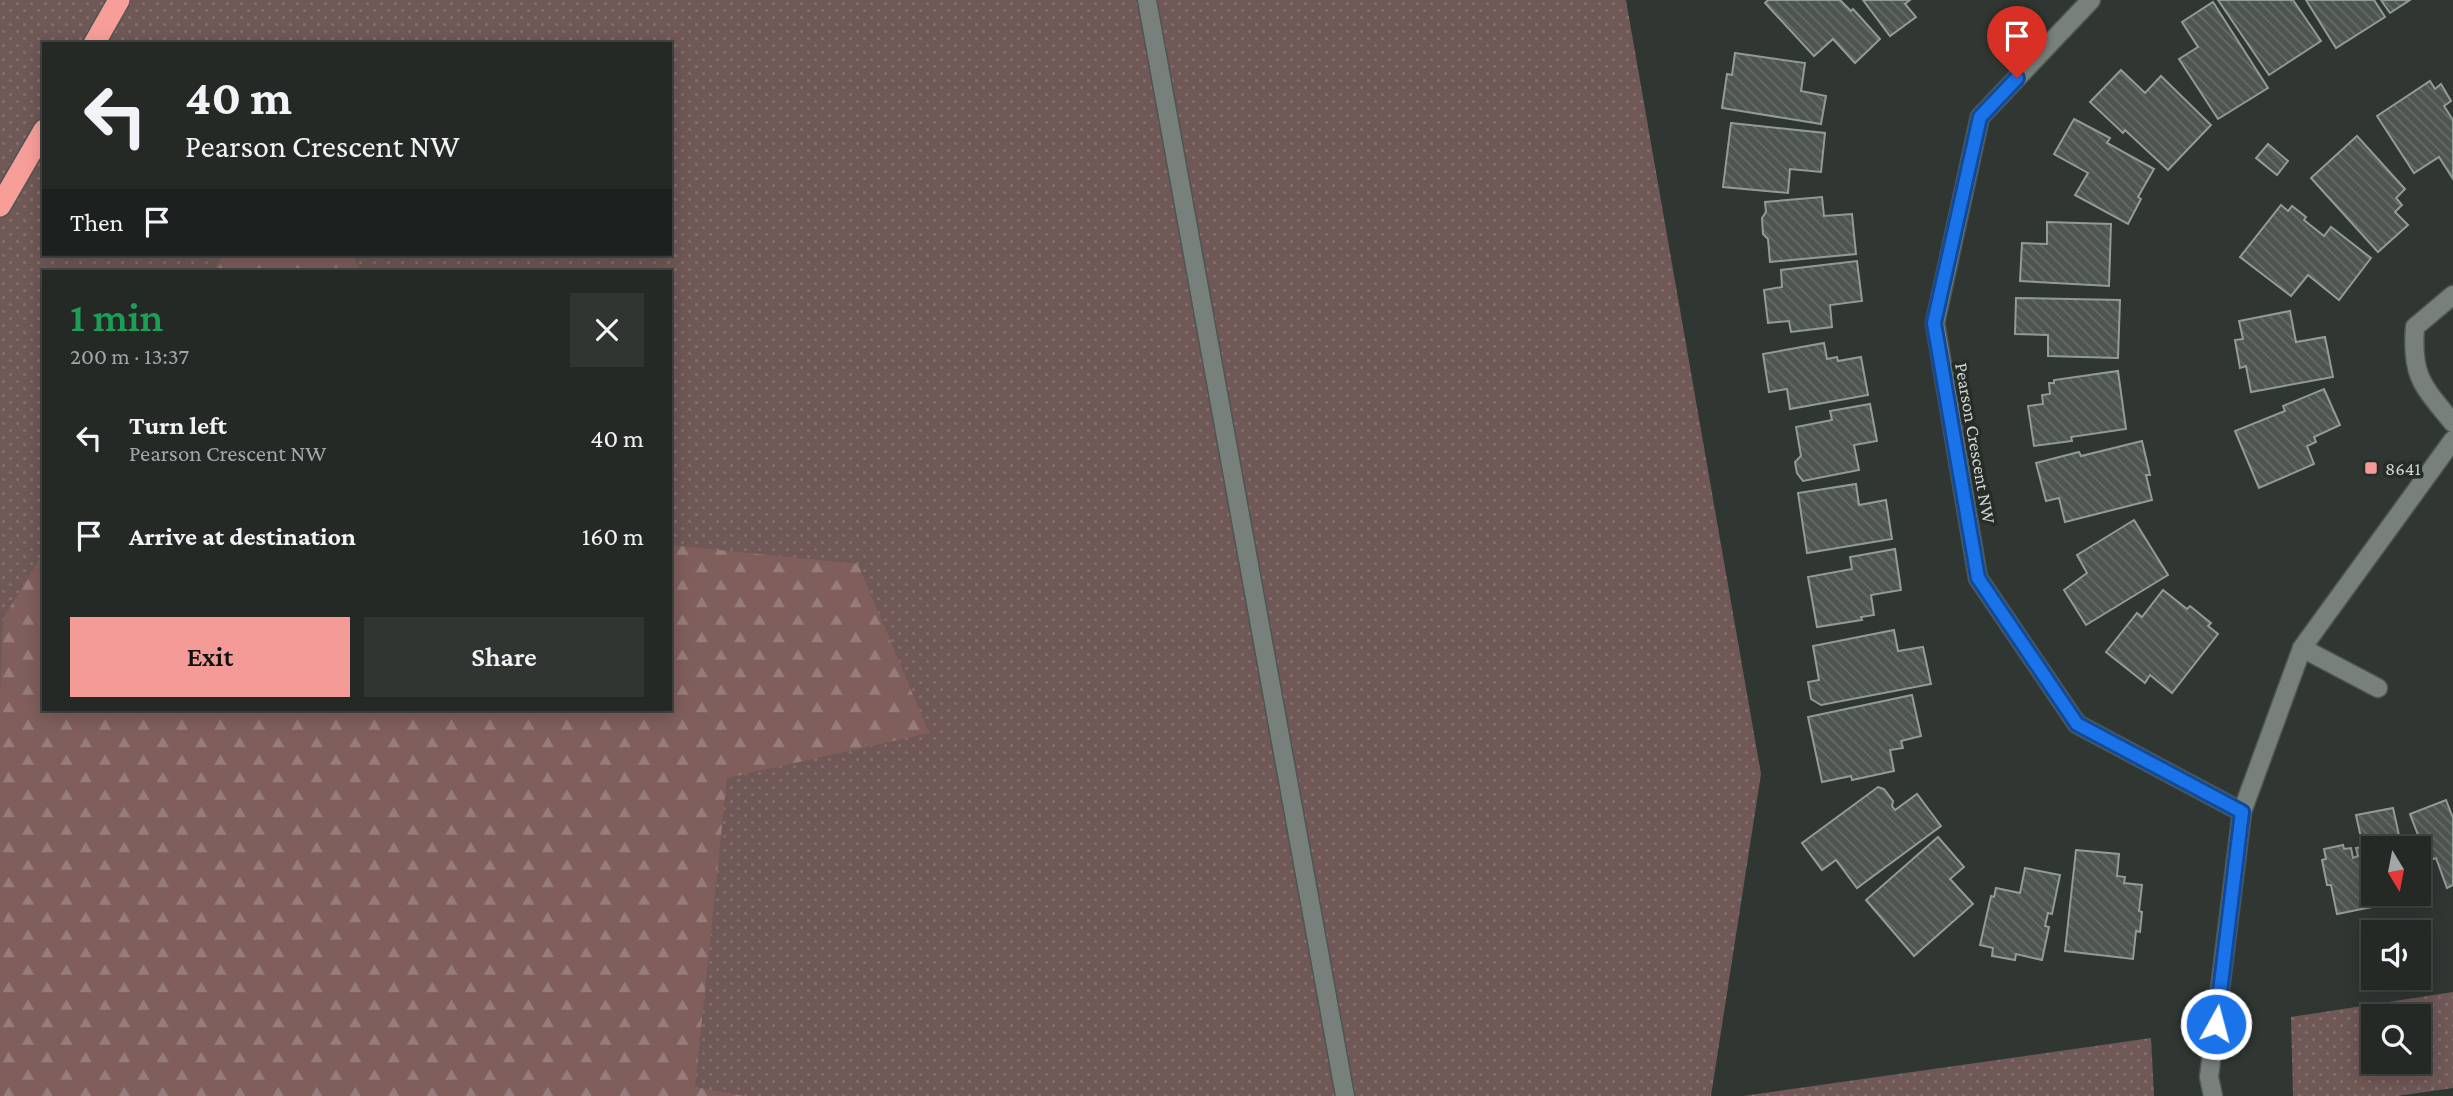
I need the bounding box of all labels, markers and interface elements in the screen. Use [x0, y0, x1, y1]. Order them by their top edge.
pin [1987, 6, 2047, 78]
icon: arrive [1998, 17, 2036, 55]
icon: left [70, 70, 161, 161]
text: 40 m [185, 70, 292, 125]
text: Pearson Crescent NW [185, 128, 460, 164]
icon: arrive [138, 203, 176, 241]
text: Then [70, 208, 124, 237]
text: 1 min [70, 293, 163, 340]
button: close [570, 293, 644, 367]
text: 200 m · 13:37 [70, 343, 189, 369]
street label: Pearson Crescent NW [1951, 361, 2000, 526]
text: Turn left [129, 411, 227, 440]
icon: left [70, 419, 108, 457]
text: 40 m [590, 424, 644, 453]
text: Pearson Crescent NW [129, 440, 326, 466]
place label: 8641 [2385, 458, 2421, 479]
marker: 8641 [2363, 460, 2379, 476]
icon: arrive [70, 517, 108, 555]
text: Arrive at destination [129, 522, 356, 551]
text: 160 m [582, 522, 644, 551]
button: Exit [70, 617, 350, 697]
button: Share [364, 617, 644, 697]
north arrow [2361, 836, 2431, 906]
map controls [2361, 836, 2431, 1074]
button: sound [2361, 920, 2431, 990]
position arrow [2179, 987, 2253, 1061]
button: search [2361, 1004, 2431, 1074]

